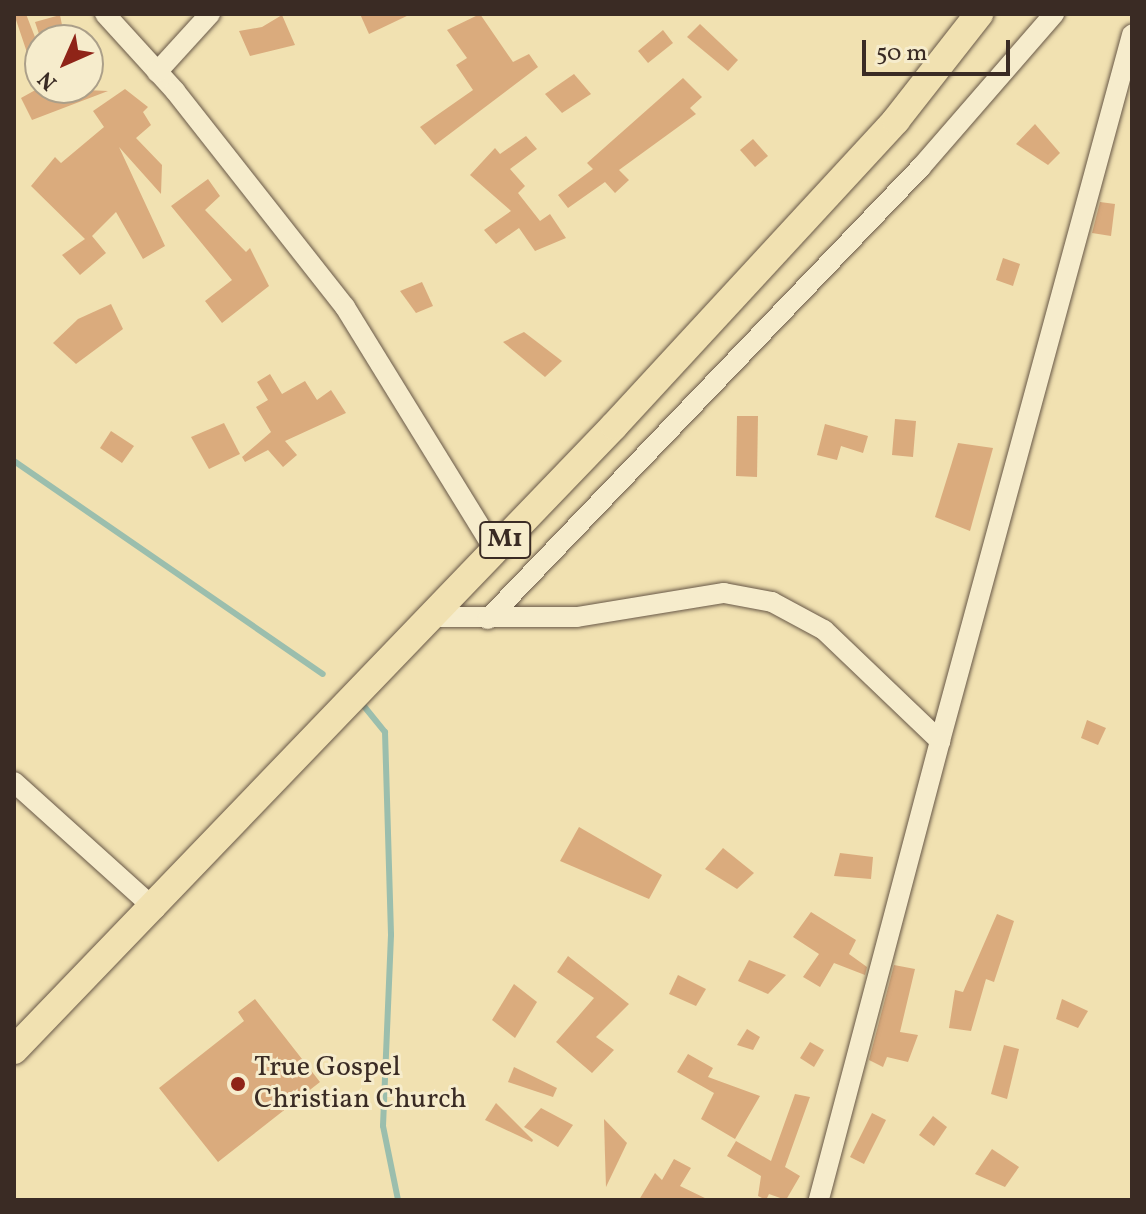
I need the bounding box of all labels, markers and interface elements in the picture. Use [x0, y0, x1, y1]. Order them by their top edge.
north arrow [24, 24, 104, 104]
scale bar [866, 24, 1014, 74]
text: 50 m [876, 37, 928, 71]
text: N [31, 63, 65, 97]
road number: M1 [479, 518, 531, 562]
place label: True Gospel Christian Church [254, 1051, 467, 1117]
marker: True Gospel Christian Church [229, 1075, 247, 1093]

